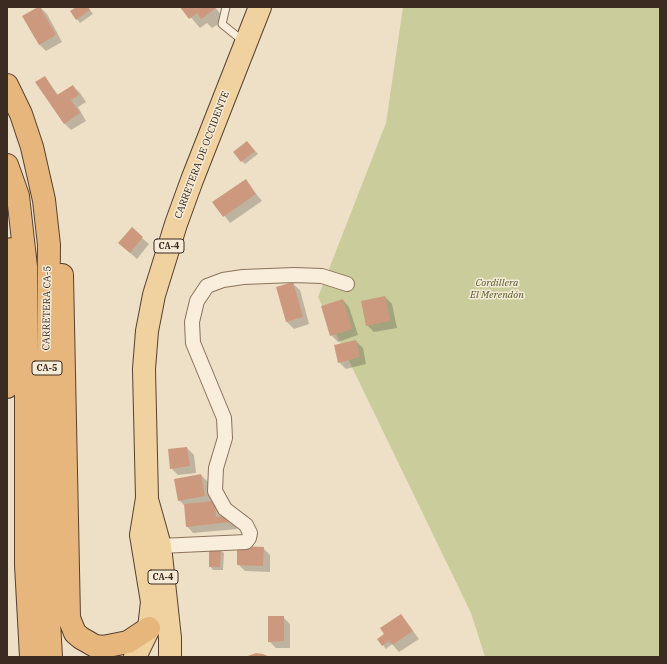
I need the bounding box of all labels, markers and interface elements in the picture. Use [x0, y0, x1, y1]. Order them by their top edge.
street label: CARRETERA DE OCCIDENTE [172, 90, 232, 220]
road number: CA-4 [154, 239, 184, 253]
street label: CARRETERA CA-5 [40, 265, 54, 351]
park label: Cordillera El Merendón [470, 277, 524, 300]
road number: CA-5 [32, 361, 62, 375]
road number: CA-4 [148, 570, 178, 584]

